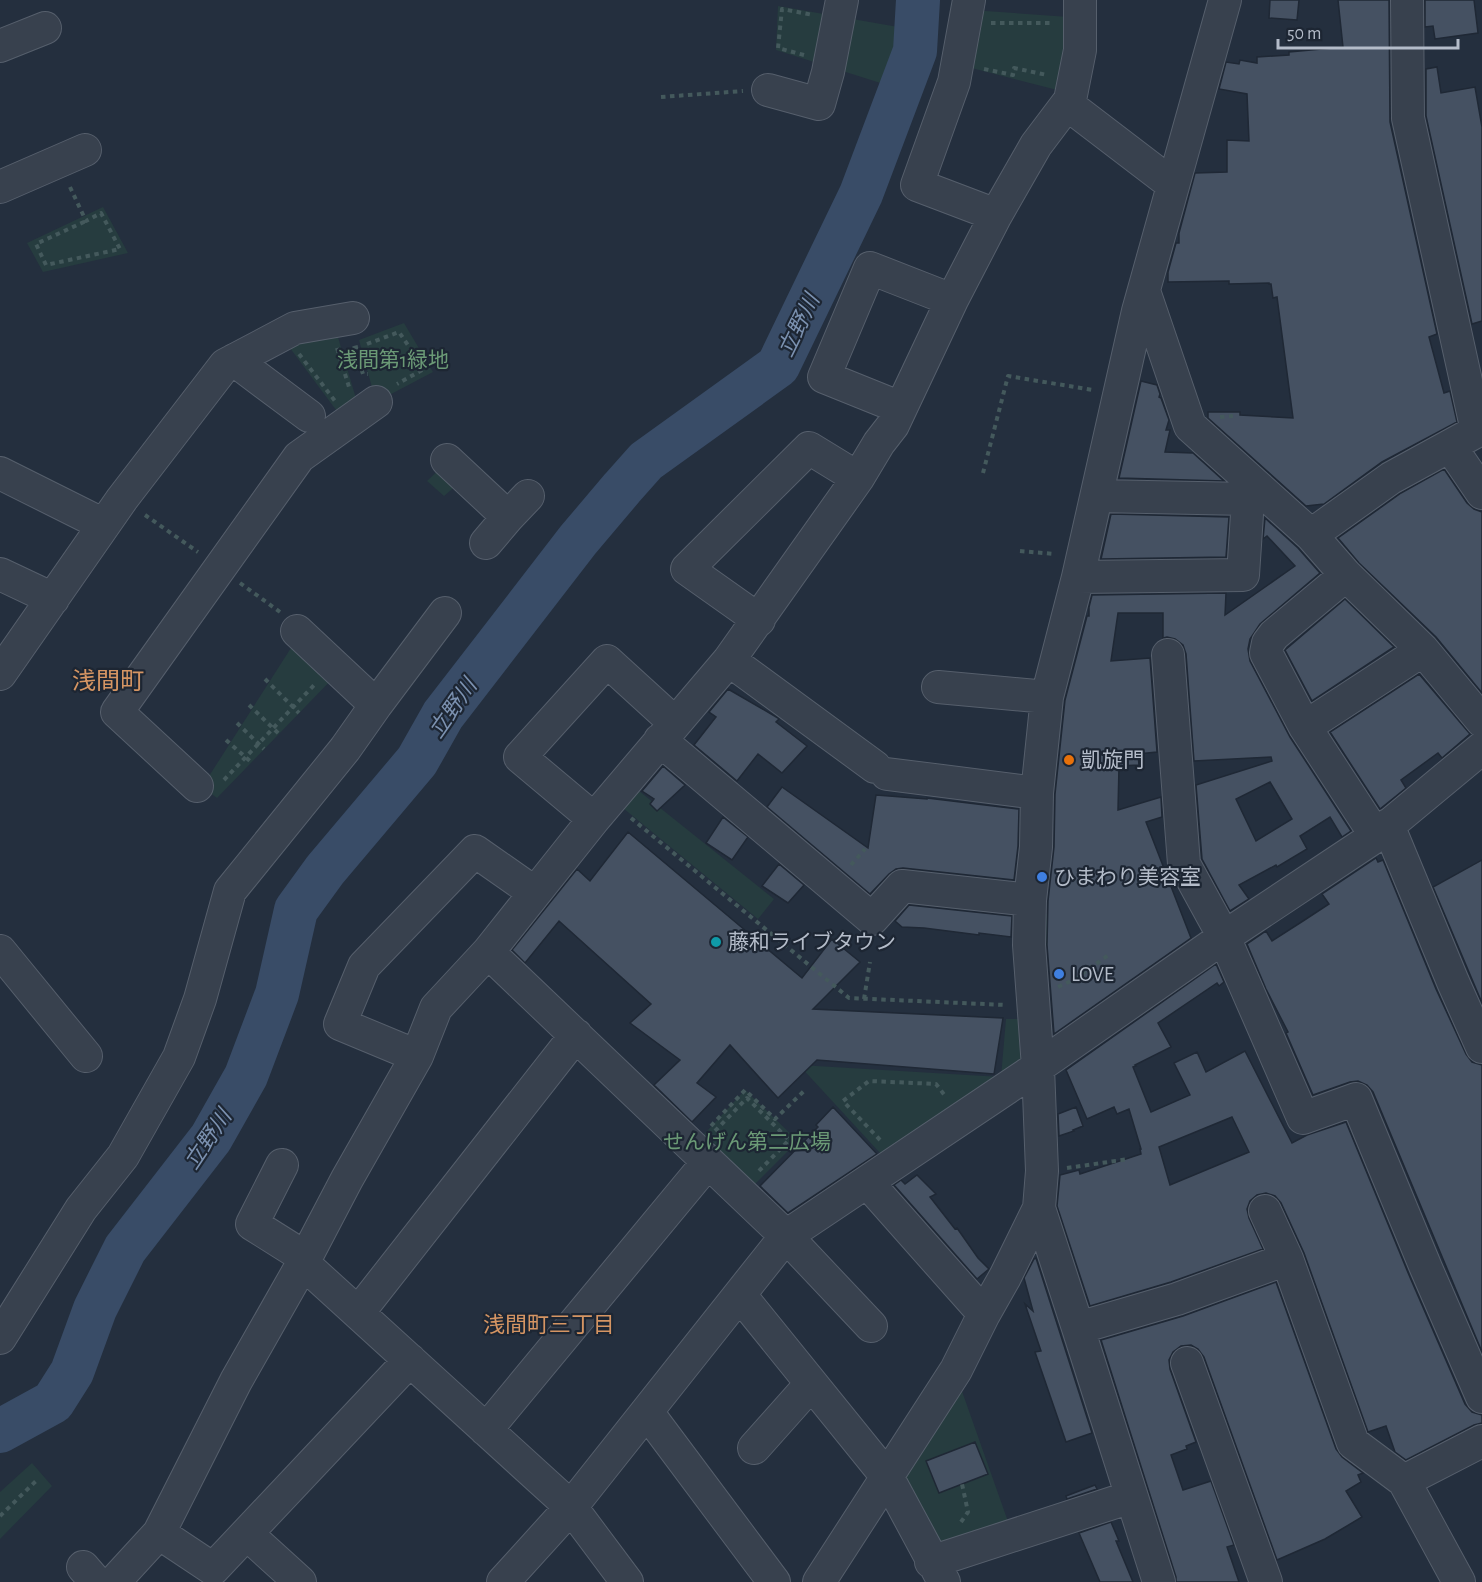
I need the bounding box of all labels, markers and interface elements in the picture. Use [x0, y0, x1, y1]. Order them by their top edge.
scale bar [1278, 12, 1458, 50]
text: 50 m [1287, 25, 1321, 43]
water label: 立野川 [774, 289, 824, 360]
park label: 浅間第1緑地 [337, 349, 449, 371]
district label: 浅間町 [72, 668, 144, 694]
water label: 立野川 [424, 673, 482, 742]
place label: 凱旋門 [1081, 749, 1144, 771]
marker: 凱旋門 [1062, 753, 1076, 767]
place label: ひまわり美容室 [1054, 866, 1201, 888]
marker: ひまわり美容室 [1035, 870, 1049, 884]
place label: 藤和ライブタウン [728, 930, 896, 953]
marker: 藤和ライブタウン [709, 935, 723, 949]
place label: LOVE [1071, 964, 1114, 985]
marker: LOVE [1052, 967, 1066, 981]
water label: 立野川 [179, 1104, 237, 1173]
park label: せんげん第二広場 [663, 1131, 831, 1153]
district label: 浅間町三丁目 [483, 1313, 615, 1336]

